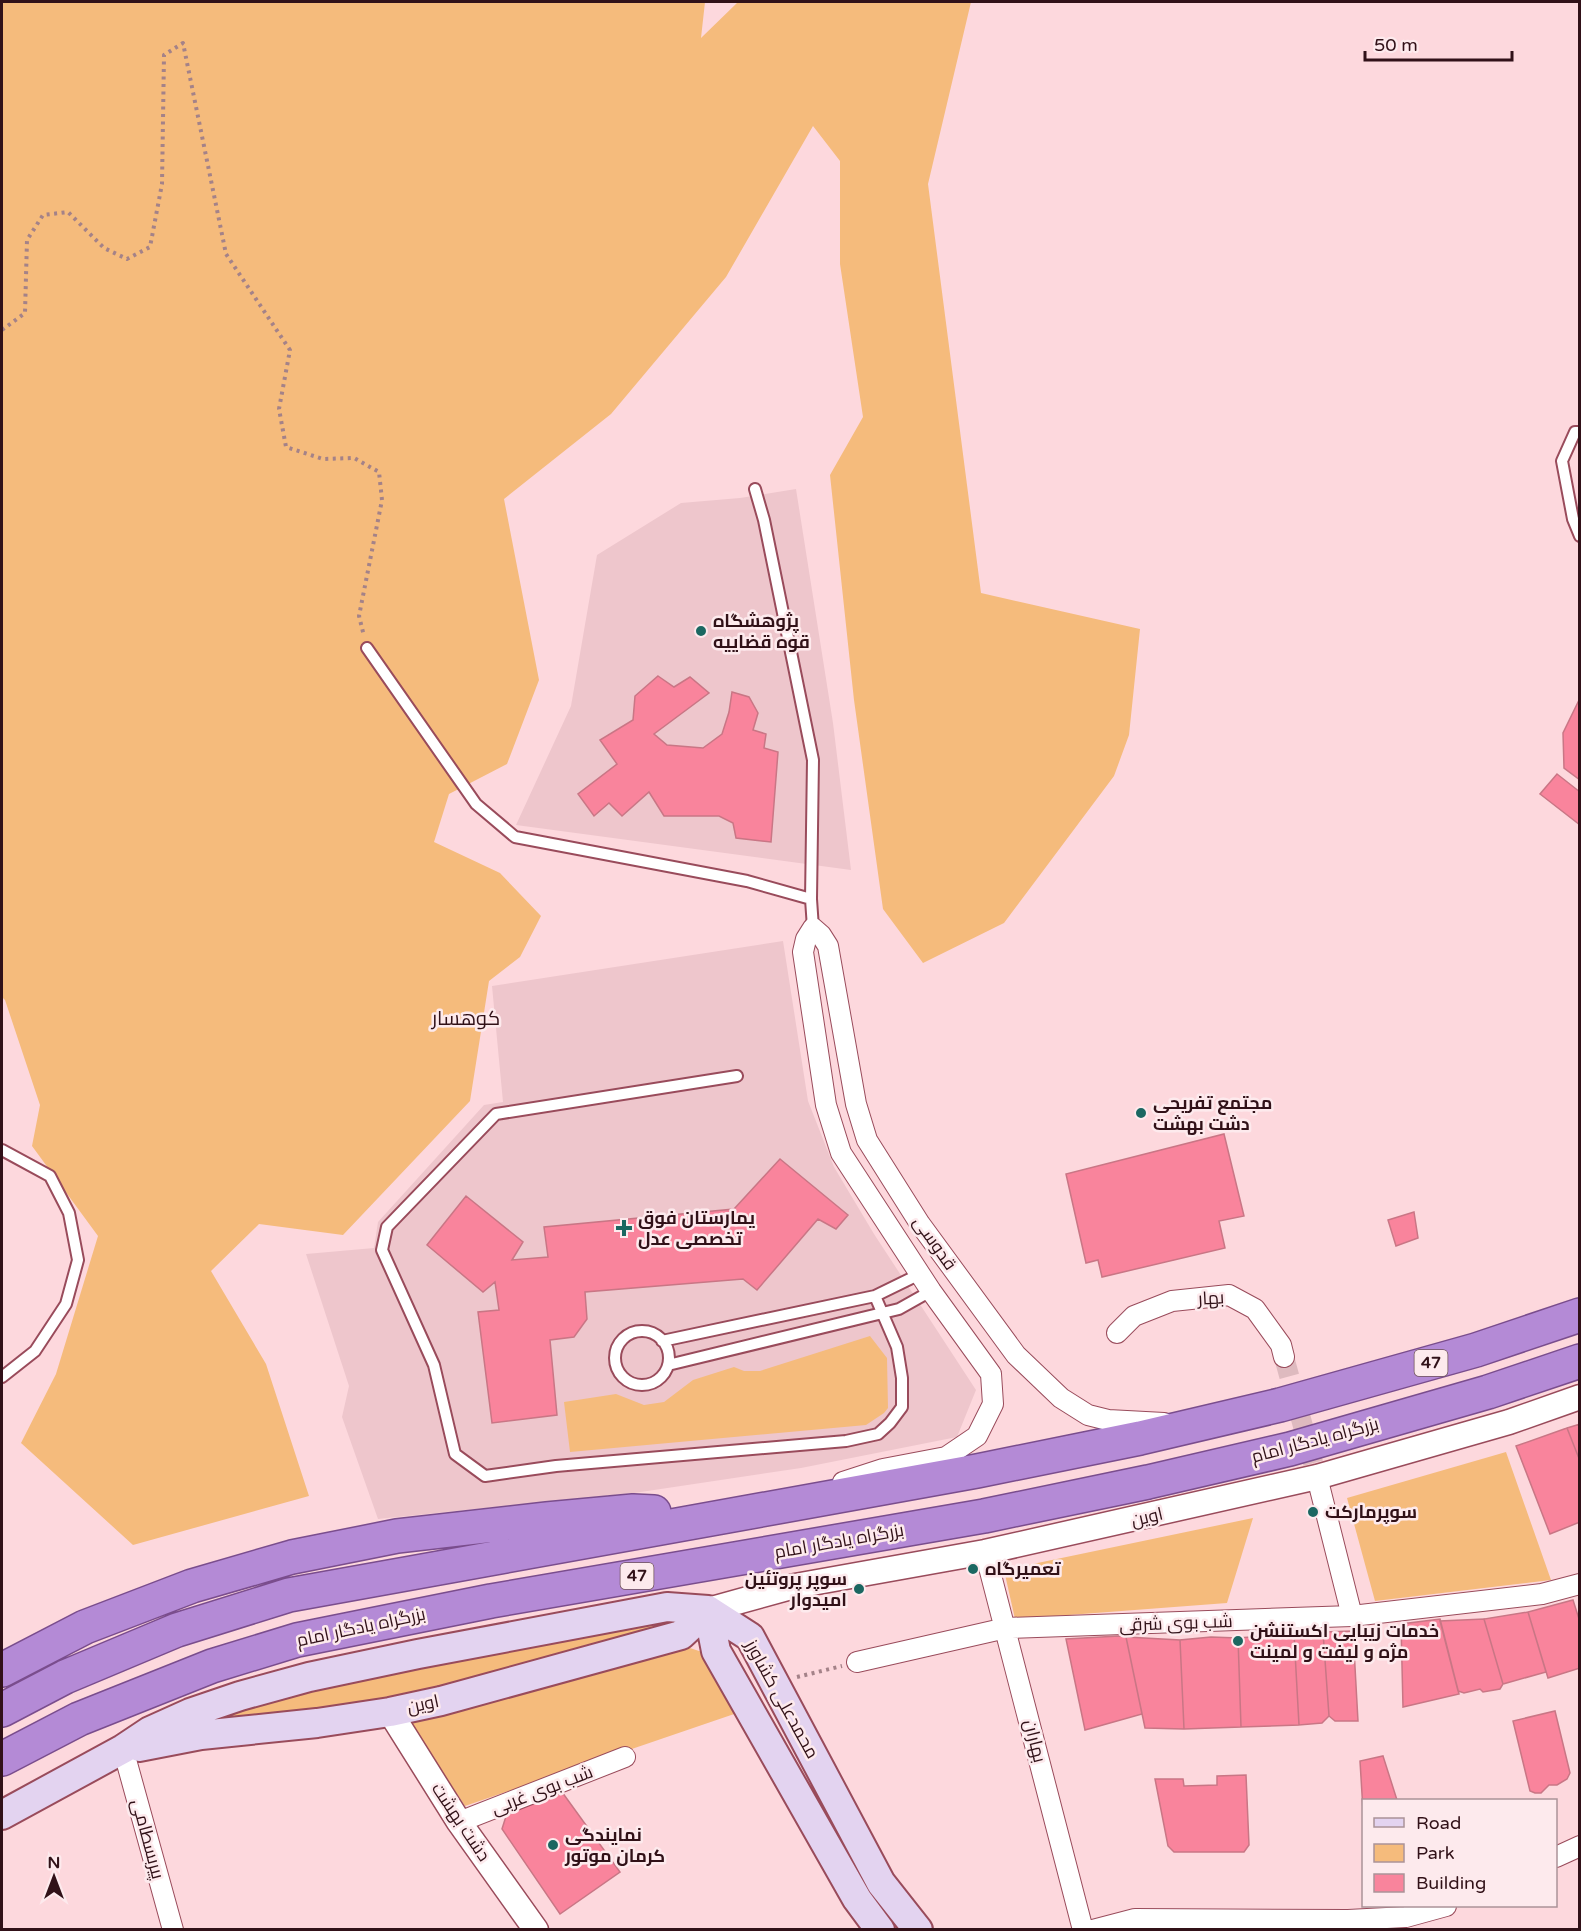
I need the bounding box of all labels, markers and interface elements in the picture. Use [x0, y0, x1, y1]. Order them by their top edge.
scale bar [1365, 24, 1512, 62]
text: 50 m [1374, 34, 1418, 56]
place label: پژوهشگاه قوه قضاییه [713, 610, 810, 653]
marker: پژوهشگاه قوه قضاییه [694, 624, 708, 638]
district label: کوهسار [431, 1007, 500, 1031]
place label: مجتمع تفریحی دشت بهشت [1153, 1092, 1272, 1135]
marker: مجتمع تفریحی دشت بهشت [1134, 1106, 1148, 1120]
place label: یمارستان فوق تخصصی عدل [638, 1207, 756, 1250]
street label: قدوسی [908, 1212, 962, 1274]
marker: یمارستان فوق تخصصی عدل [615, 1219, 633, 1237]
street label: بهار [1196, 1286, 1225, 1310]
road number: 47 [1414, 1350, 1448, 1376]
street label: بزرگراه یادگار امام [1249, 1412, 1381, 1469]
place label: سوپرمارکت [1325, 1501, 1417, 1524]
street label: اوین [1129, 1503, 1165, 1531]
marker: سوپرمارکت [1306, 1505, 1320, 1519]
street label: بزرگراه یادگار امام [772, 1519, 906, 1564]
place label: تعمیرگاه [985, 1558, 1061, 1580]
marker: تعمیرگاه [966, 1562, 980, 1576]
road number: 47 [620, 1563, 654, 1589]
place label: سوپر پروتئین امیدوار [745, 1568, 847, 1611]
marker: سوپر پروتئین امیدوار [852, 1582, 866, 1596]
street label: بزرگراه یادگار امام [295, 1603, 428, 1652]
street label: شب بوی شرقی [1119, 1610, 1233, 1636]
place label: خدمات زیبایی اکستنشن مژه و لیفت و لمینت [1250, 1620, 1439, 1663]
marker: خدمات زیبایی اکستنشن مژه و لیفت و لمینت [1231, 1634, 1245, 1648]
street label: محمدعلی کشاورز [740, 1635, 824, 1762]
street label: اوین [405, 1690, 441, 1718]
street label: بهاران [1019, 1717, 1051, 1765]
street label: شب بوی غربی [488, 1761, 596, 1819]
street label: دشت بهشت [427, 1779, 495, 1865]
street label: پیربسطامی [126, 1797, 169, 1882]
legend [1362, 1799, 1557, 1907]
text: Road [1416, 1812, 1461, 1834]
place label: نمایندگی کرمان موتور [564, 1824, 665, 1867]
marker: نمایندگی کرمان موتور [546, 1838, 560, 1852]
text: Park [1416, 1842, 1455, 1864]
north arrow [24, 1847, 84, 1907]
text: N [48, 1853, 60, 1873]
text: Building [1416, 1872, 1486, 1894]

